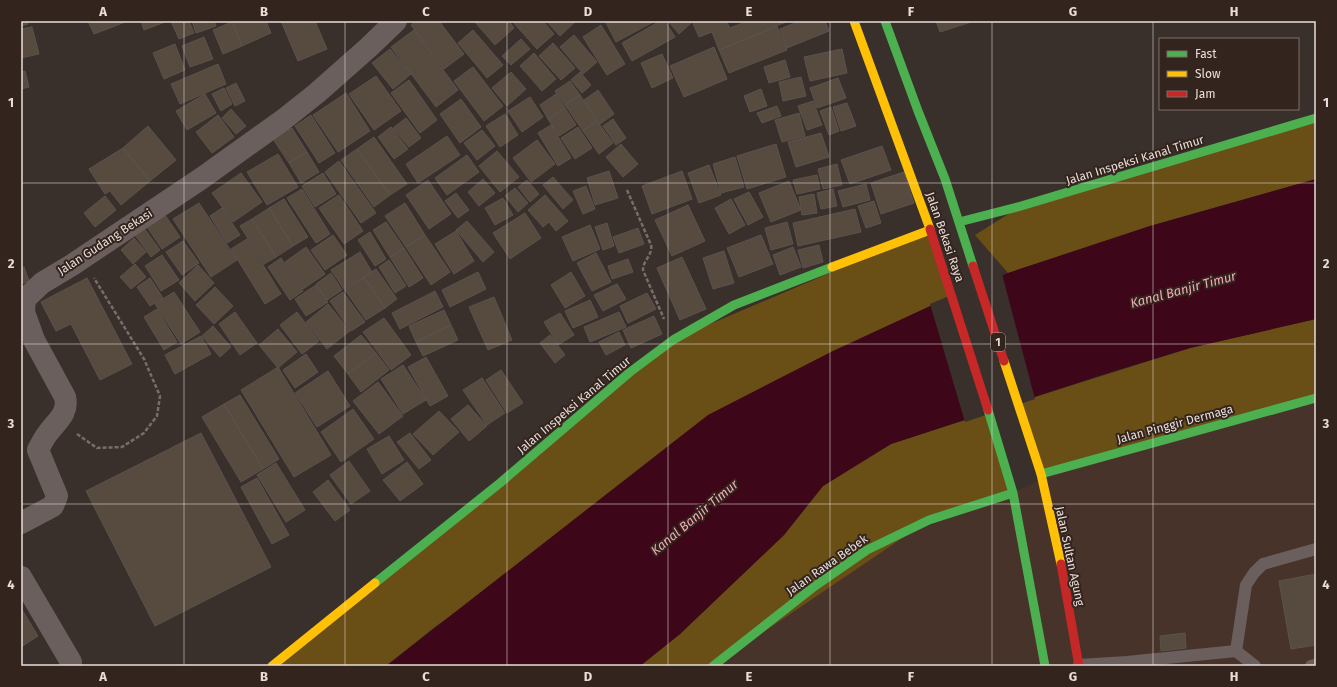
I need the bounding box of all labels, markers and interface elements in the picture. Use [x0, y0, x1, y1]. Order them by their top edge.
text: A [98, 4, 107, 19]
text: B [260, 4, 268, 19]
text: C [422, 4, 430, 19]
text: D [584, 4, 593, 19]
text: E [746, 4, 753, 19]
text: F [908, 4, 915, 19]
text: G [1069, 4, 1077, 19]
text: H [1230, 4, 1238, 19]
legend [1159, 38, 1299, 110]
text: Fast [1195, 47, 1217, 61]
text: Slow [1195, 67, 1221, 81]
text: Jam [1195, 87, 1215, 101]
text: 1 [8, 95, 14, 110]
text: 1 [1323, 95, 1329, 110]
street label: Jalan Inspeksi Kanal Timur [1064, 132, 1206, 188]
street label: Jalan Bekasi Raya [923, 190, 967, 284]
street label: Jalan Gudang Bekasi [55, 206, 155, 278]
text: 2 [8, 256, 15, 271]
text: 2 [1323, 256, 1330, 271]
water label: Kanal Banjir Timur [1129, 268, 1239, 311]
road number: 1 [991, 333, 1005, 351]
street label: Jalan Inspeksi Kanal Timur [515, 353, 634, 456]
street label: Jalan Pinggir Dermaga [1115, 402, 1235, 446]
text: 3 [7, 416, 15, 431]
text: 3 [1322, 416, 1330, 431]
water label: Kanal Banjir Timur [648, 476, 742, 558]
street label: Jalan Sultan Agung [1053, 505, 1088, 608]
street label: Jalan Rawa Bebek [784, 531, 871, 598]
text: 4 [7, 577, 15, 592]
text: 4 [1322, 577, 1330, 592]
text: A [98, 669, 107, 684]
text: B [260, 669, 268, 684]
text: C [422, 669, 430, 684]
text: D [584, 669, 593, 684]
text: E [746, 669, 753, 684]
text: F [908, 669, 915, 684]
text: G [1069, 669, 1077, 684]
text: H [1230, 669, 1238, 684]

